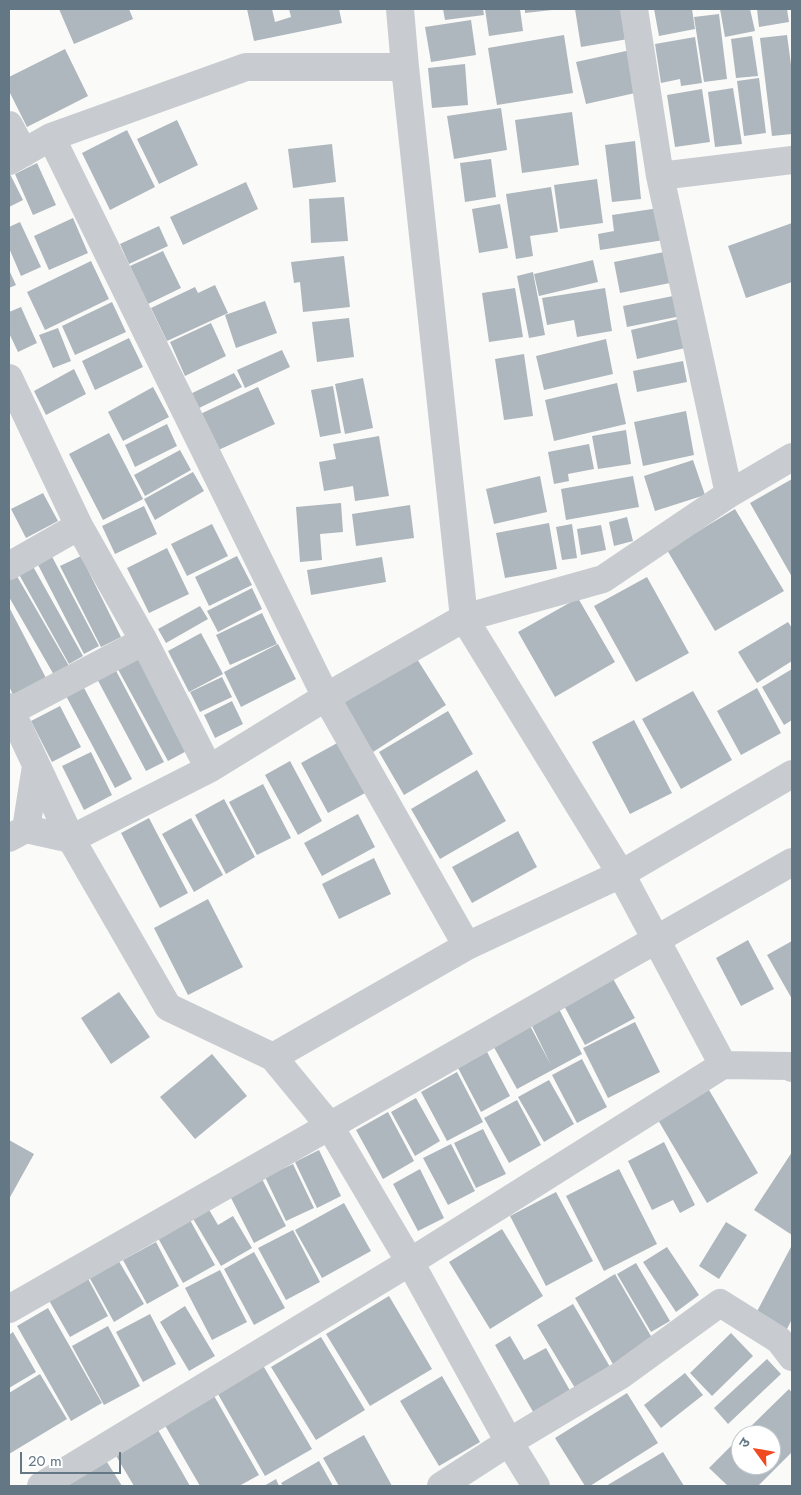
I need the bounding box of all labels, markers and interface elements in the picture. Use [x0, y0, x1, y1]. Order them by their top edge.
north arrow [731, 1425, 781, 1475]
text: उ [733, 1434, 755, 1451]
scale bar [22, 1442, 124, 1474]
text: 20 m [28, 1450, 62, 1472]

